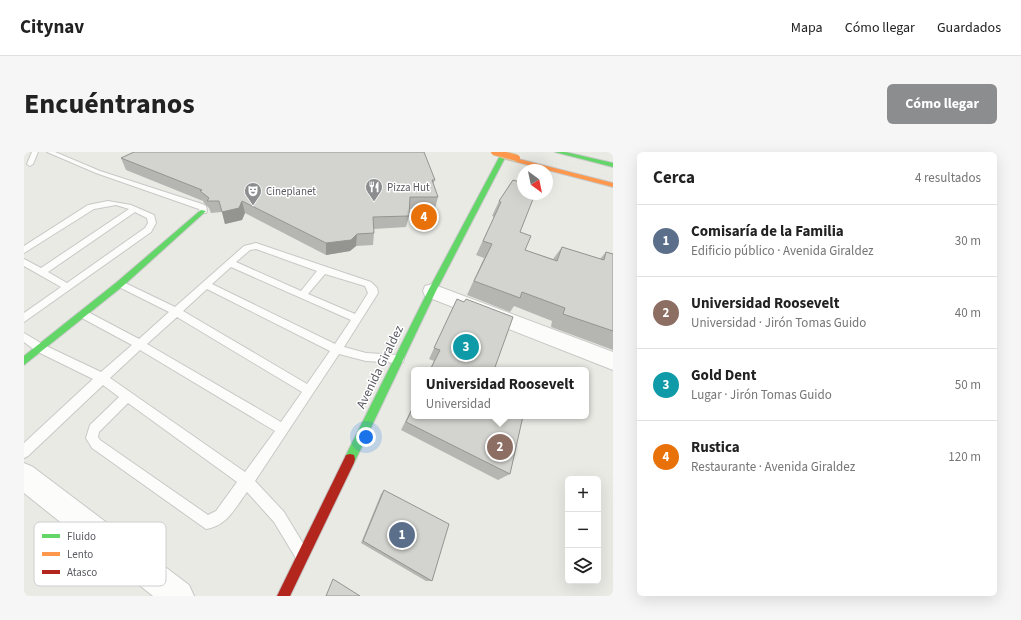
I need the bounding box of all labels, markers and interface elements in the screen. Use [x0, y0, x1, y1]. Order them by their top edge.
text: Citynav [20, 14, 84, 41]
text: Mapa [791, 18, 823, 38]
text: Cómo llegar [845, 18, 915, 38]
text: Guardados [937, 18, 1001, 38]
text: Encuéntranos [24, 84, 195, 124]
button: Cómo llegar [887, 84, 997, 124]
north arrow [517, 164, 553, 200]
text: Cerca [653, 166, 695, 190]
text: 4 resultados [915, 169, 981, 187]
restaurant icon: Pizza Hut [364, 177, 384, 202]
place label: Pizza Hut [387, 180, 430, 195]
theatre icon: Cineplanet [243, 181, 263, 206]
place label: Cineplanet [266, 184, 316, 199]
pin: 4 [411, 202, 437, 232]
text: Comisaría de la Familia [691, 221, 844, 242]
text: 1 [663, 232, 669, 250]
text: 30 m [955, 232, 981, 250]
text: Edificio público · Avenida Giraldez [691, 242, 874, 260]
text: Universidad Roosevelt [691, 293, 839, 314]
text: 2 [663, 304, 669, 322]
text: 40 m [955, 304, 981, 322]
text: Universidad · Jirón Tomas Guido [691, 314, 866, 332]
street label: Avenida Giraldez [352, 322, 408, 412]
pin: 3 [453, 332, 479, 362]
text: Gold Dent [691, 365, 756, 386]
popup [411, 367, 589, 419]
text: Universidad Roosevelt [426, 374, 574, 395]
text: 3 [663, 376, 669, 394]
text: 50 m [955, 376, 981, 394]
text: Lugar · Jirón Tomas Guido [691, 386, 832, 404]
text: Universidad [426, 395, 491, 413]
your location [356, 427, 376, 447]
pin: 2 [487, 432, 513, 462]
text: Rustica [691, 437, 740, 458]
text: 4 [663, 448, 669, 466]
text: 120 m [948, 448, 981, 466]
text: Restaurante · Avenida Giraldez [691, 458, 855, 476]
map controls [565, 476, 601, 584]
button: + [565, 476, 601, 512]
button: − [565, 512, 601, 548]
pin: 1 [389, 520, 415, 550]
legend [34, 522, 166, 586]
text: Fluido [67, 529, 96, 544]
text: Lento [67, 547, 93, 562]
button: layers [565, 548, 601, 584]
text: Atasco [67, 565, 97, 580]

